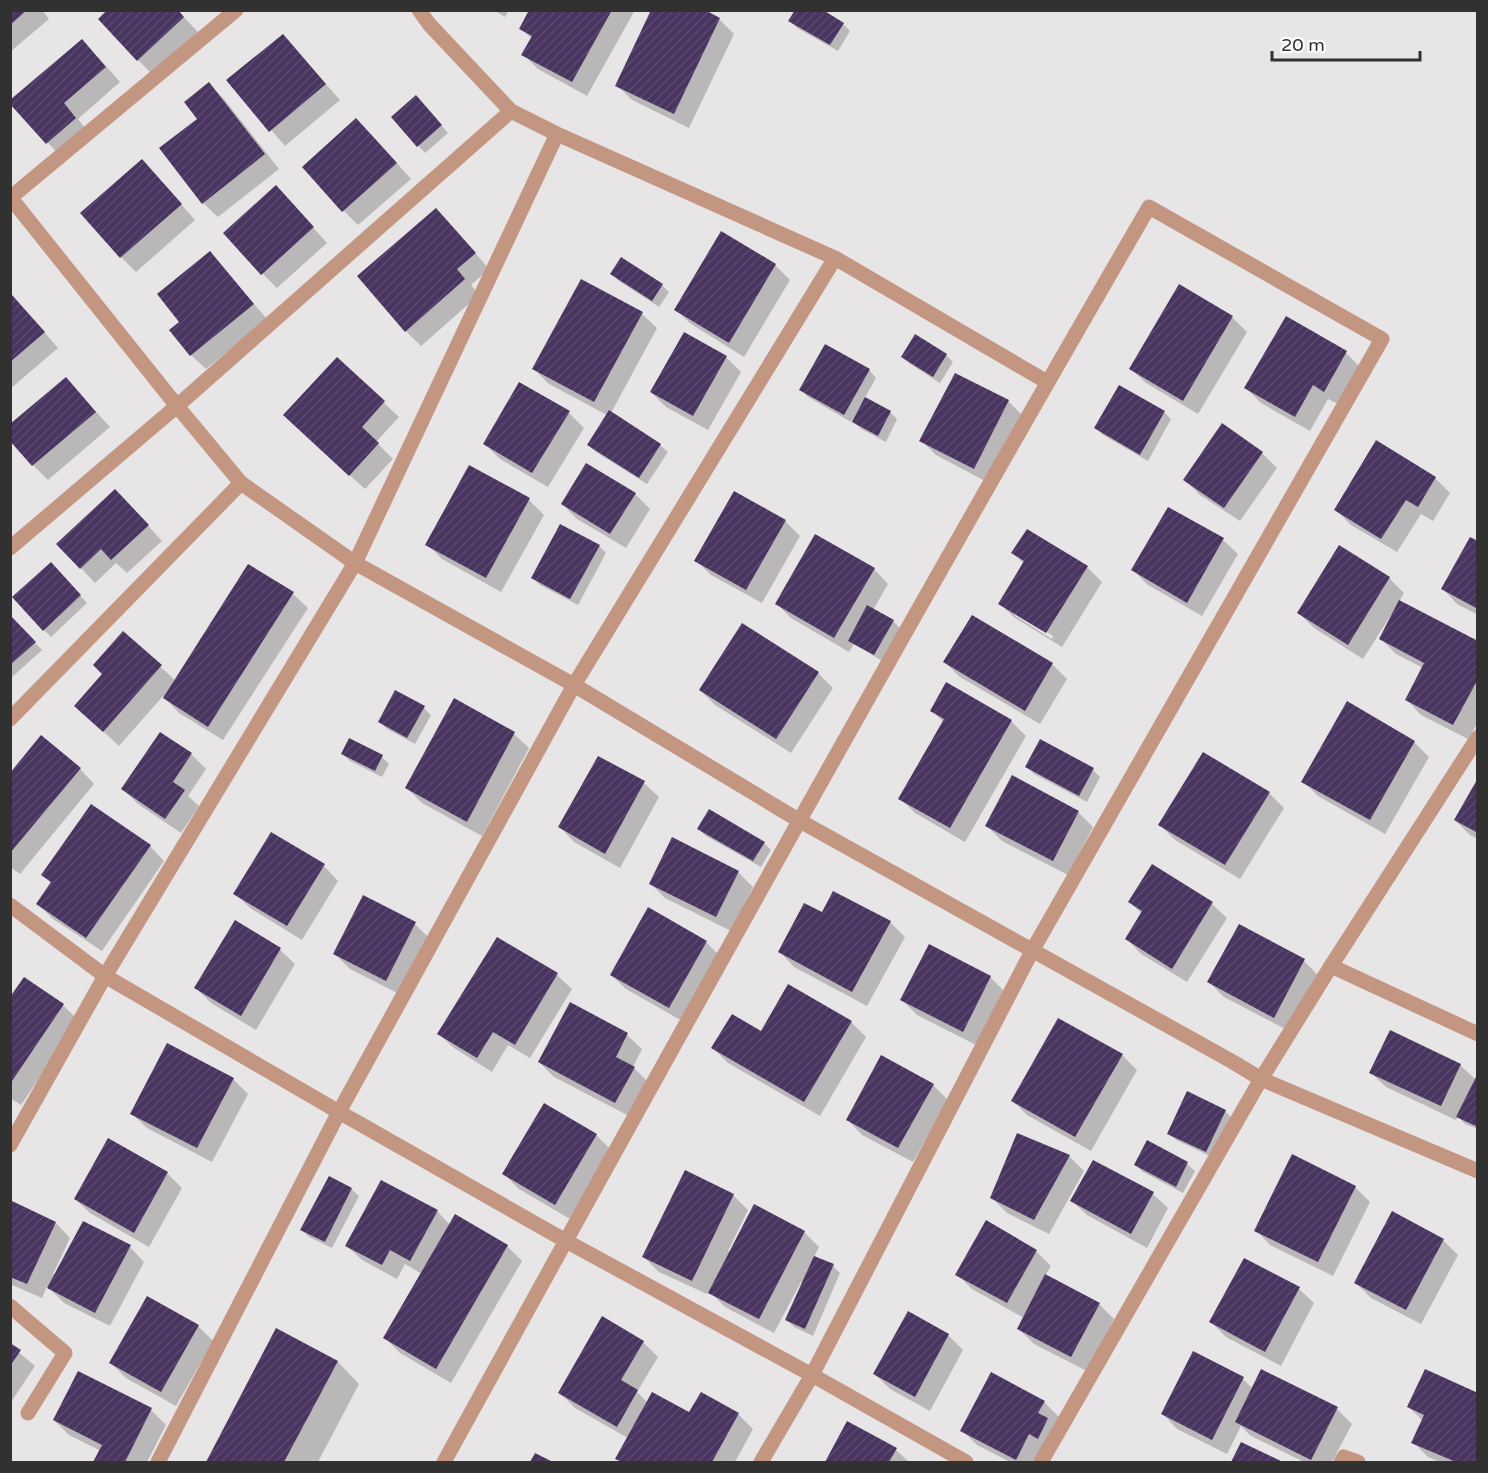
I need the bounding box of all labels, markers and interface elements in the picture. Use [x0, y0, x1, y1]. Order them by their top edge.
scale bar [1272, 24, 1420, 62]
text: 20 m [1281, 34, 1325, 56]

